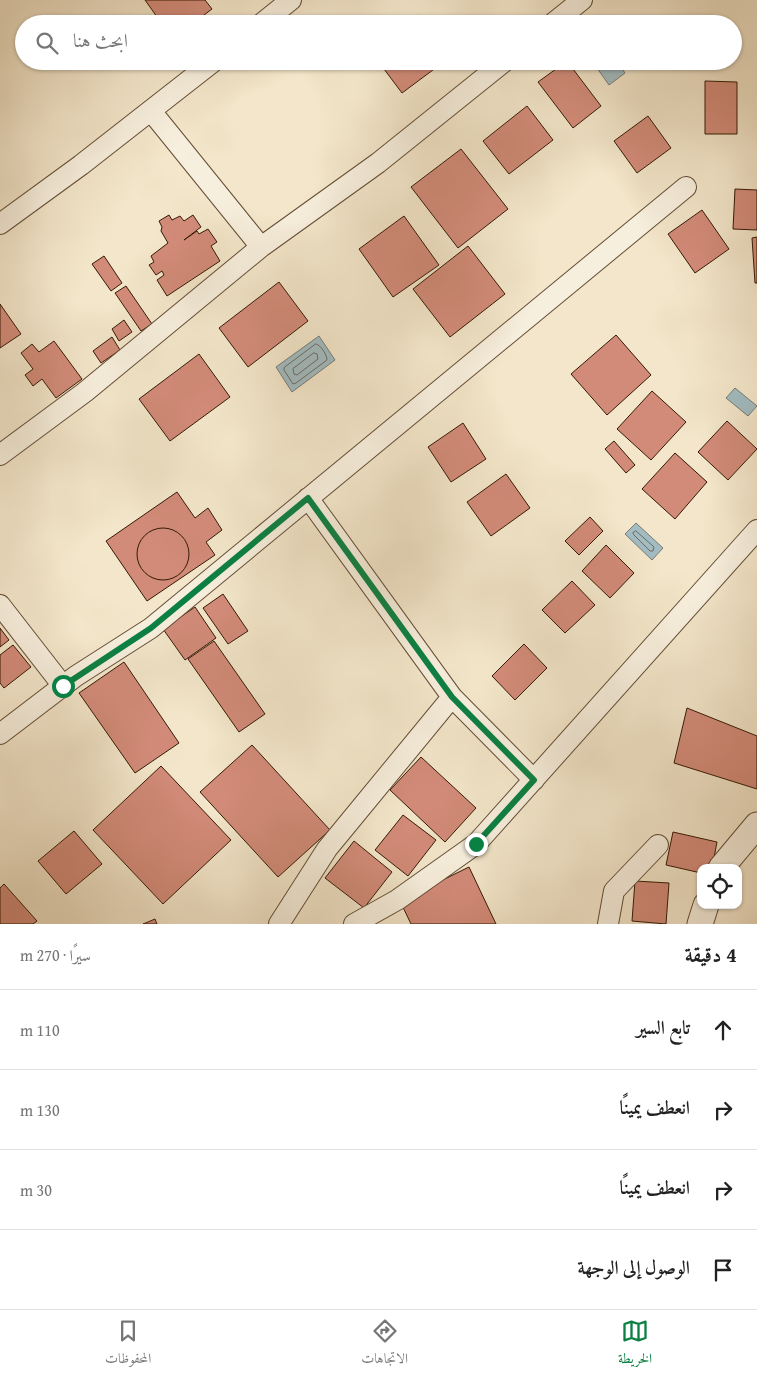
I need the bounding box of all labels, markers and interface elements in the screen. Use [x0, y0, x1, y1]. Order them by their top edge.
search box [15, 15, 742, 70]
text: ابحث هنا [73, 26, 128, 54]
icon: search [33, 29, 61, 57]
route start [52, 675, 75, 698]
route end [465, 833, 488, 856]
map controls [697, 864, 742, 909]
button: locate [697, 864, 742, 909]
text: 4 دقيقة [685, 939, 737, 970]
text: سيرًا · 270 m [20, 943, 91, 967]
text: تابع السير [636, 1013, 690, 1041]
icon: ahead [709, 1016, 737, 1044]
text: 110 m [20, 1018, 60, 1042]
text: انعطف يمينًا [620, 1093, 690, 1121]
icon: right [709, 1096, 737, 1124]
text: 130 m [20, 1098, 60, 1122]
text: انعطف يمينًا [620, 1173, 690, 1201]
icon: right [709, 1176, 737, 1204]
text: 30 m [20, 1178, 52, 1202]
text: الوصول إلى الوجهة [578, 1253, 690, 1281]
icon: arrive [709, 1256, 737, 1284]
tab: المحفوظات [105, 1317, 151, 1372]
tab: الاتجاهات [361, 1317, 408, 1372]
tab: الخريطة [618, 1317, 652, 1372]

